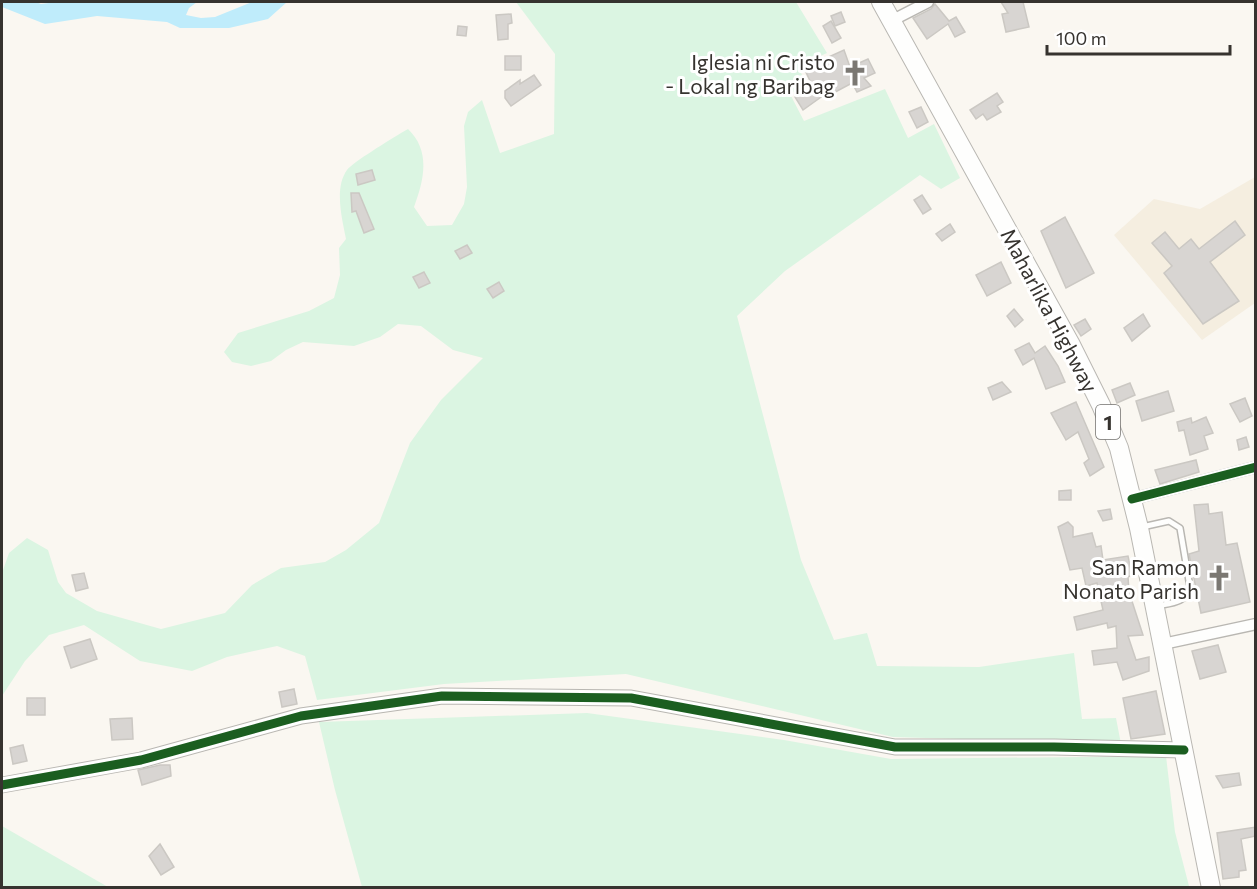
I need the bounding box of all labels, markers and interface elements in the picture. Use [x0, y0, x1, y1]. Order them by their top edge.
scale bar [1047, 18, 1230, 56]
text: 100 m [1056, 27, 1106, 49]
place label: Iglesia ni Cristo - Lokal ng Baribag [665, 49, 835, 98]
church icon: Iglesia ni Cristo - Lokal ng Baribag [840, 58, 870, 88]
street label: Maharlika Highway [996, 224, 1104, 396]
road number: 1 [1096, 405, 1120, 439]
place label: San Ramon Nonato Parish [1063, 554, 1199, 603]
church icon: San Ramon Nonato Parish [1204, 563, 1234, 593]

